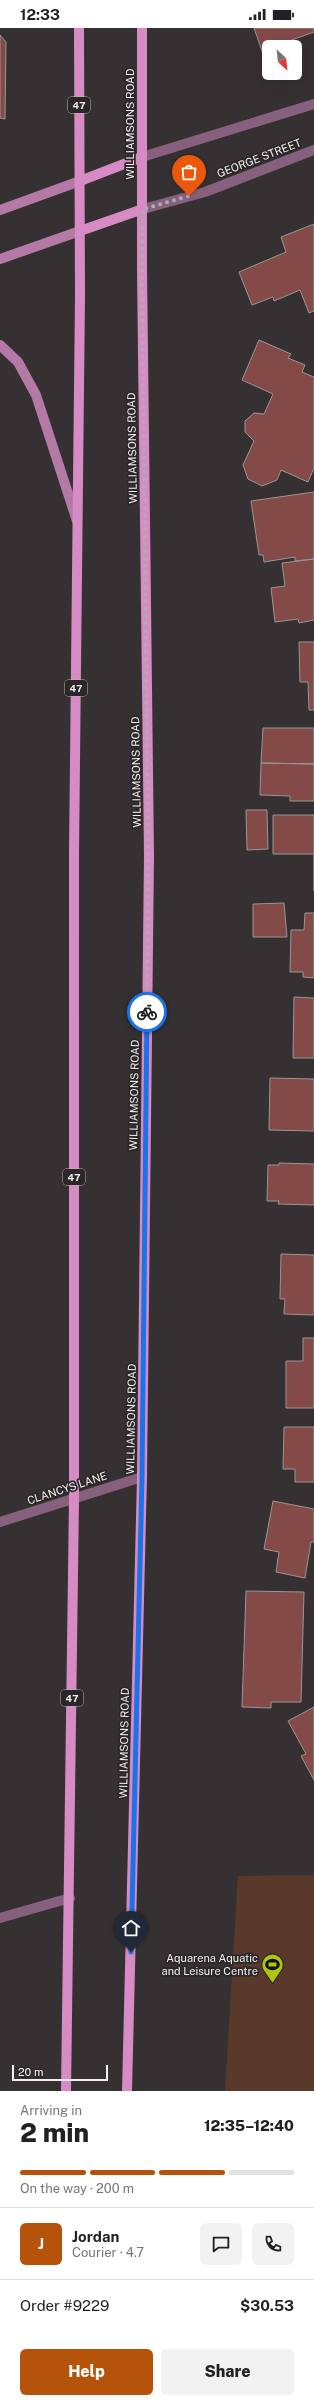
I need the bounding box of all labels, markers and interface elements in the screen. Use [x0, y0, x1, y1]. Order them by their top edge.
text: 12:33 [20, 6, 60, 23]
north arrow [262, 40, 302, 80]
map controls [262, 40, 302, 80]
street label: WILLIAMSONS ROAD [124, 68, 136, 180]
road number: 47 [68, 97, 90, 113]
street label: GEORGE STREET [215, 136, 303, 180]
pin [172, 155, 206, 196]
icon: bag [178, 161, 200, 183]
street label: WILLIAMSONS ROAD [125, 392, 139, 504]
road number: 47 [65, 680, 87, 696]
street label: WILLIAMSONS ROAD [129, 716, 143, 828]
courier [127, 992, 167, 1032]
icon: bike [136, 1001, 158, 1023]
street label: WILLIAMSONS ROAD [127, 1039, 141, 1151]
road number: 47 [63, 1169, 85, 1185]
street label: WILLIAMSONS ROAD [124, 1363, 138, 1475]
street label: CLANCYS LANE [26, 1469, 109, 1507]
street label: WILLIAMSONS ROAD [117, 1687, 131, 1799]
road number: 47 [61, 1690, 83, 1706]
pin [114, 1911, 148, 1952]
icon: home [120, 1917, 142, 1939]
sports icon: Aquarena Aquatic and Leisure Centre [260, 1951, 286, 1984]
place label: Aquarena Aquatic and Leisure Centre [162, 1952, 258, 1977]
scale bar [12, 2063, 108, 2082]
text: 20 m [18, 2066, 43, 2078]
text: Arriving in [20, 2103, 82, 2118]
text: 2 min [20, 2117, 89, 2148]
text: 12:35–12:40 [204, 2117, 294, 2134]
text: On the way · 200 m [20, 2181, 134, 2196]
button: chat [200, 2223, 242, 2265]
button: phone [252, 2223, 294, 2265]
text: Jordan [72, 2228, 119, 2245]
text: J [38, 2235, 44, 2252]
text: Courier · 4.7 [72, 2245, 144, 2260]
text: Order #9229 [20, 2297, 109, 2314]
text: $30.53 [240, 2297, 294, 2314]
button: Help [20, 2349, 153, 2395]
button: Share [161, 2349, 294, 2395]

